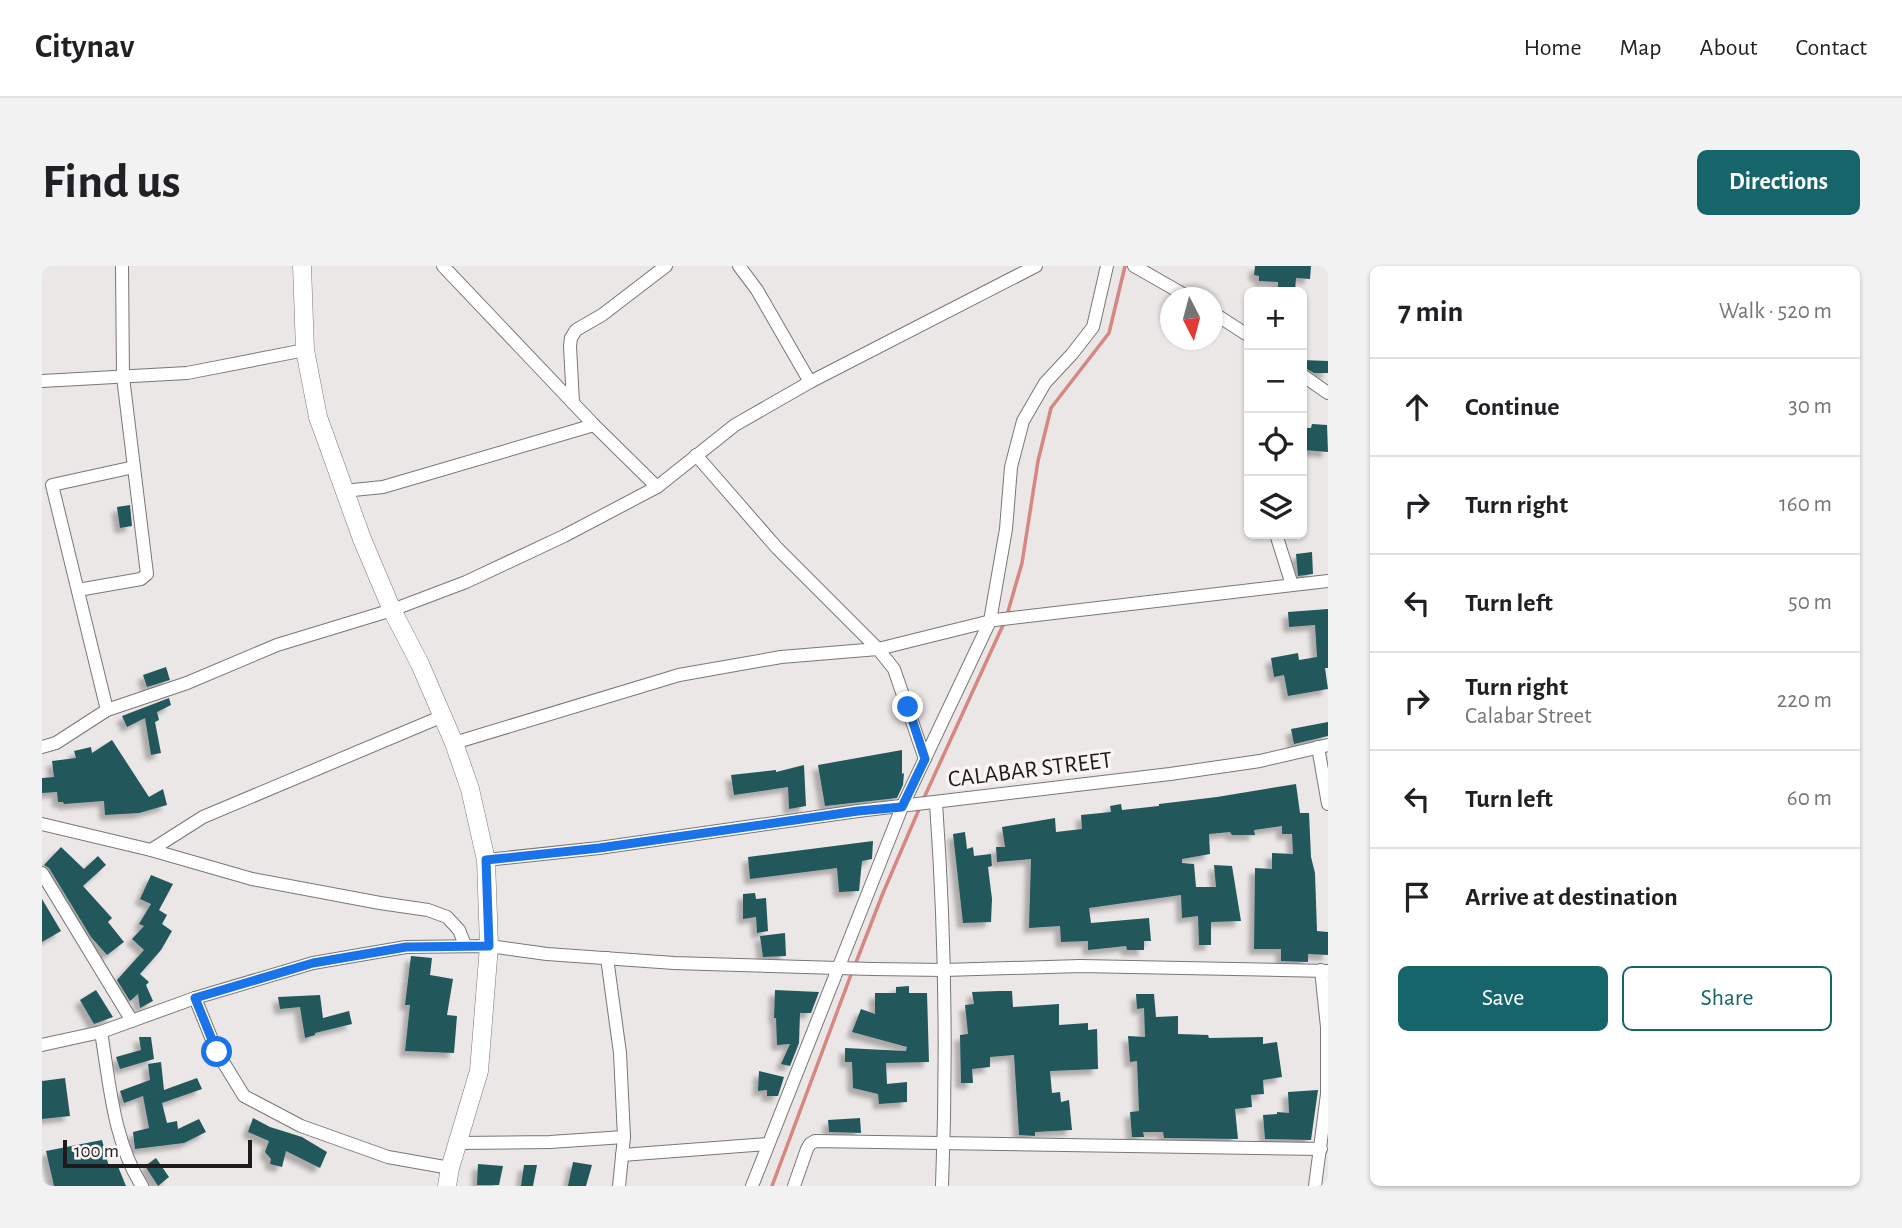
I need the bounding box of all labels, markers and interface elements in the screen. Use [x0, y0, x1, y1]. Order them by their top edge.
text: Citynav [35, 31, 134, 64]
text: Home [1524, 36, 1582, 60]
text: Map [1620, 36, 1662, 60]
text: About [1700, 36, 1757, 60]
text: Contact [1795, 36, 1867, 60]
button: Directions [1697, 150, 1860, 215]
text: Find us [42, 158, 181, 207]
north arrow [1160, 287, 1223, 350]
map controls [1244, 287, 1307, 539]
button: + [1244, 287, 1307, 350]
text: 7 min [1398, 297, 1463, 327]
text: Walk · 520 m [1719, 300, 1832, 323]
button: − [1244, 350, 1307, 413]
icon: ahead [1398, 388, 1436, 426]
text: Continue [1465, 394, 1560, 420]
text: 30 m [1788, 395, 1832, 418]
button: locate [1244, 413, 1307, 476]
button: layers [1244, 476, 1307, 539]
icon: right [1398, 486, 1436, 524]
text: Turn right [1465, 492, 1568, 518]
text: 160 m [1779, 493, 1832, 516]
icon: left [1398, 584, 1436, 622]
text: Turn left [1465, 590, 1553, 616]
text: 50 m [1788, 591, 1832, 614]
text: Turn right [1465, 674, 1568, 700]
icon: right [1398, 682, 1436, 720]
text: 220 m [1777, 689, 1832, 712]
route end [892, 691, 923, 722]
text: Calabar Street [1465, 705, 1591, 728]
street label: CALABAR STREET [947, 748, 1114, 792]
icon: left [1398, 780, 1436, 818]
text: Turn left [1465, 786, 1553, 812]
text: 60 m [1787, 787, 1832, 810]
icon: arrive [1398, 878, 1436, 916]
text: Arrive at destination [1465, 884, 1678, 910]
button: Save [1398, 966, 1608, 1031]
button: Share [1622, 966, 1832, 1031]
route start [201, 1036, 232, 1067]
scale bar [63, 1137, 252, 1169]
text: 100 m [74, 1142, 119, 1161]

